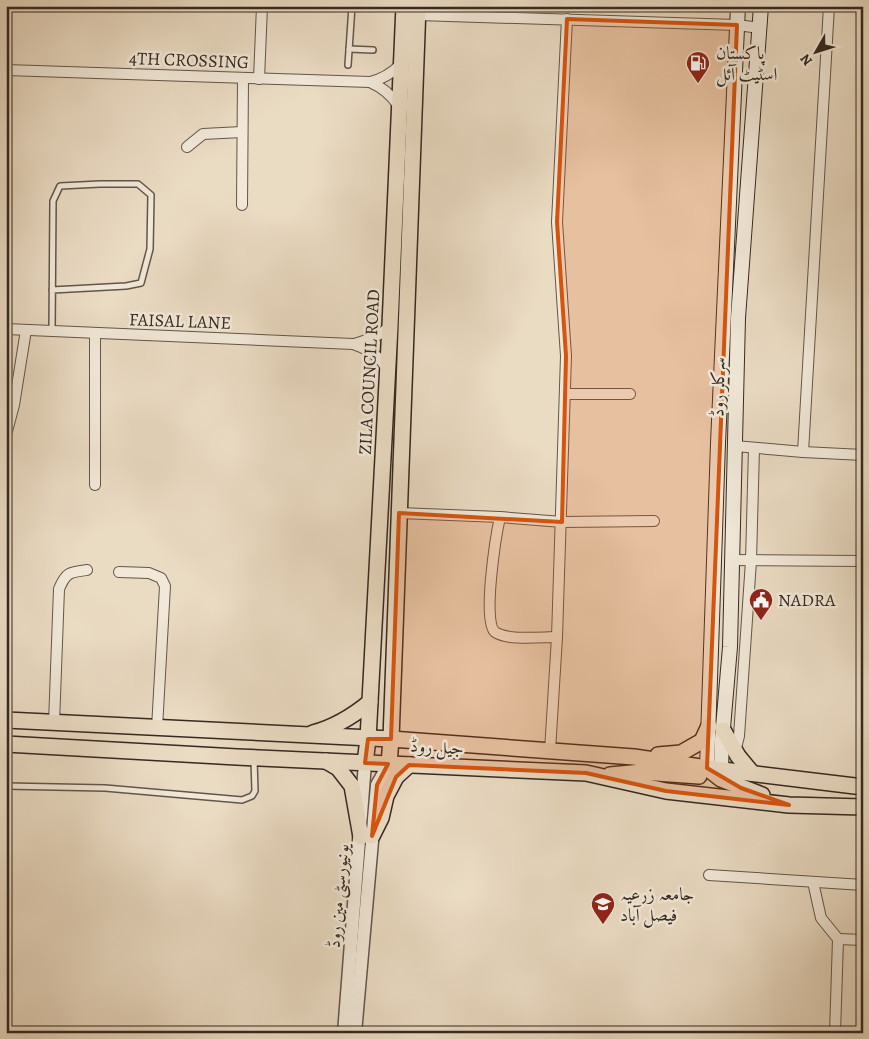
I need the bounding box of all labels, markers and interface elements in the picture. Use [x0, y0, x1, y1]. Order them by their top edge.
north arrow [792, 28, 842, 78]
place label: پاکستان اسٹیٹ آئل [716, 41, 777, 87]
street label: 4TH CROSSING [129, 46, 249, 74]
fuel station icon: پاکستان اسٹیٹ آئل [685, 50, 711, 84]
text: N [796, 50, 817, 70]
street label: ZILA COUNCIL ROAD [353, 289, 385, 455]
street label: FAISAL LANE [128, 307, 232, 335]
street label: سرکلر روڈ [705, 357, 731, 417]
public building icon: NADRA [748, 587, 774, 621]
place label: NADRA [778, 588, 836, 612]
street label: جیل روڈ [409, 734, 465, 761]
street label: یونیورسٹی مین روڈ [321, 841, 356, 949]
place label: جامعہ زرعیہ فیصل آباد [620, 882, 694, 928]
school or university icon: جامعہ زرعیہ فیصل آباد [590, 891, 616, 925]

